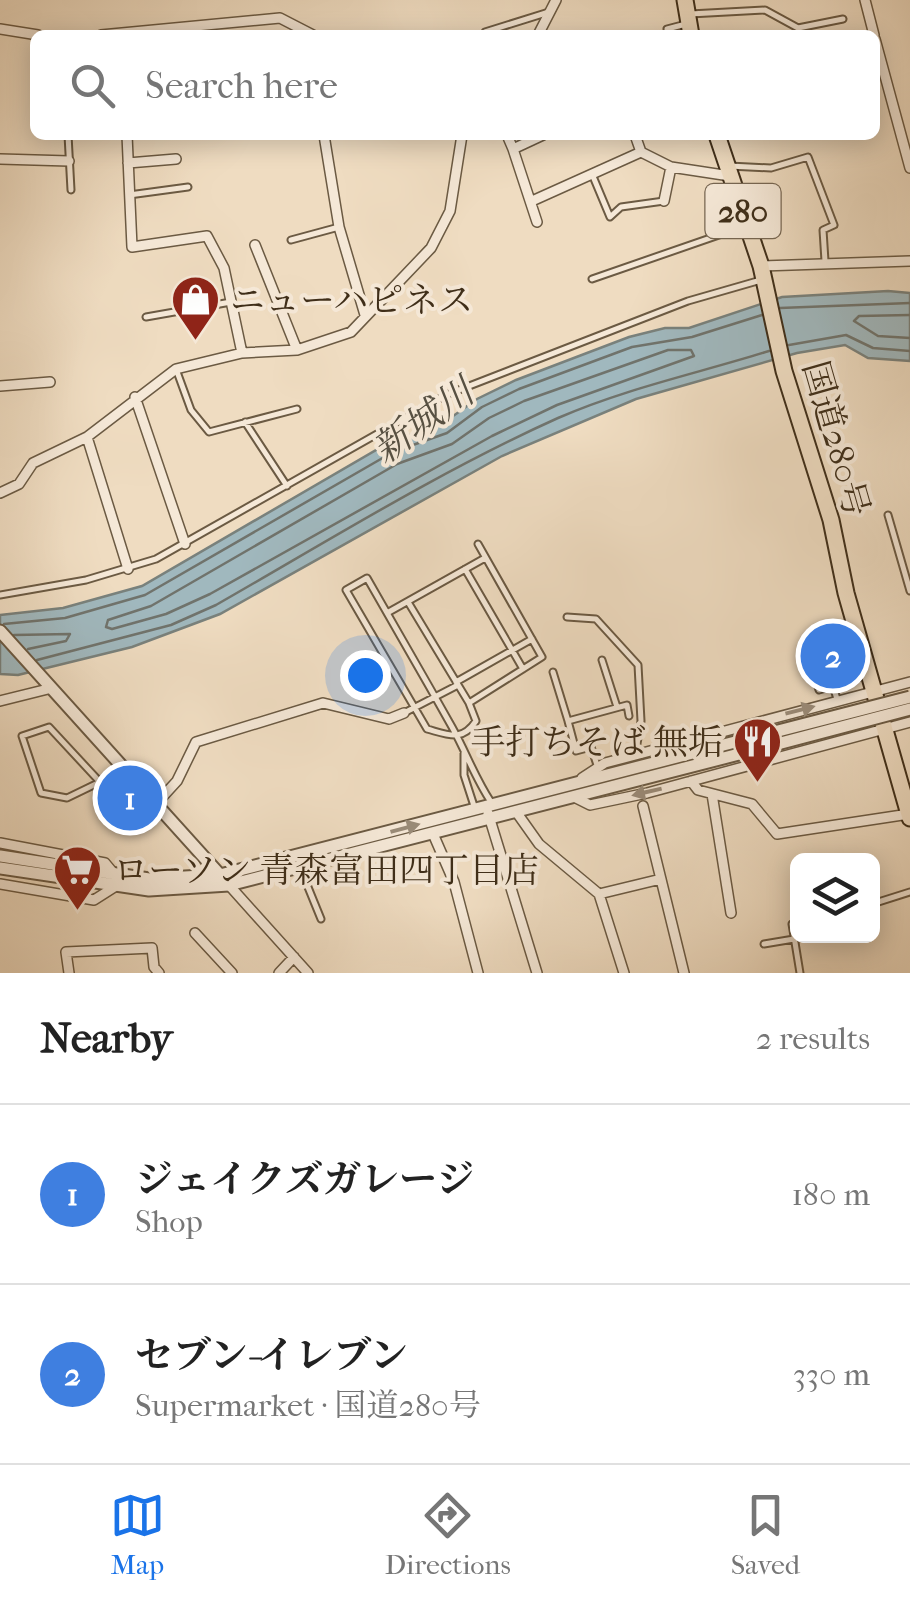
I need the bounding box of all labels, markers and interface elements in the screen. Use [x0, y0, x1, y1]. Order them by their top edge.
search box [30, 30, 880, 140]
icon: search [65, 58, 120, 113]
text: Search here [145, 63, 338, 108]
road number: 280 [706, 184, 780, 238]
shop icon: ニューハピネス [169, 274, 221, 342]
place label: ニューハピネス [230, 280, 473, 321]
street label: 国道280号 [794, 356, 878, 522]
water label: 新城川 [364, 367, 486, 473]
pin: 2 [800, 618, 866, 694]
your location [340, 650, 391, 701]
one-way arrow [785, 702, 816, 718]
restaurant icon: 手打ちそば 無垢 [732, 716, 784, 784]
place label: 手打ちそば 無垢 [470, 722, 723, 763]
pin: 1 [98, 760, 162, 836]
one-way arrow [631, 785, 662, 800]
one-way arrow [390, 820, 421, 835]
supermarket icon: ローソン 青森富田四丁目店 [52, 844, 104, 912]
place label: ローソン 青森富田四丁目店 [113, 850, 539, 891]
map controls [790, 853, 880, 943]
button: layers [790, 853, 880, 943]
text: Nearby [40, 1014, 172, 1063]
text: 2 results [756, 1020, 870, 1057]
text: ジェイクズガレージ [135, 1157, 474, 1202]
text: 1 [67, 1176, 78, 1213]
text: 180 m [791, 1176, 870, 1213]
text: Shop [135, 1203, 203, 1240]
text: セブン-イレブン [135, 1333, 408, 1378]
text: 2 [64, 1356, 81, 1393]
text: 330 m [793, 1356, 870, 1393]
text: Supermarket · 国道280号 [135, 1387, 481, 1424]
tab: Map [110, 1488, 165, 1581]
tab: Directions [385, 1488, 511, 1581]
tab: Saved [731, 1488, 800, 1581]

